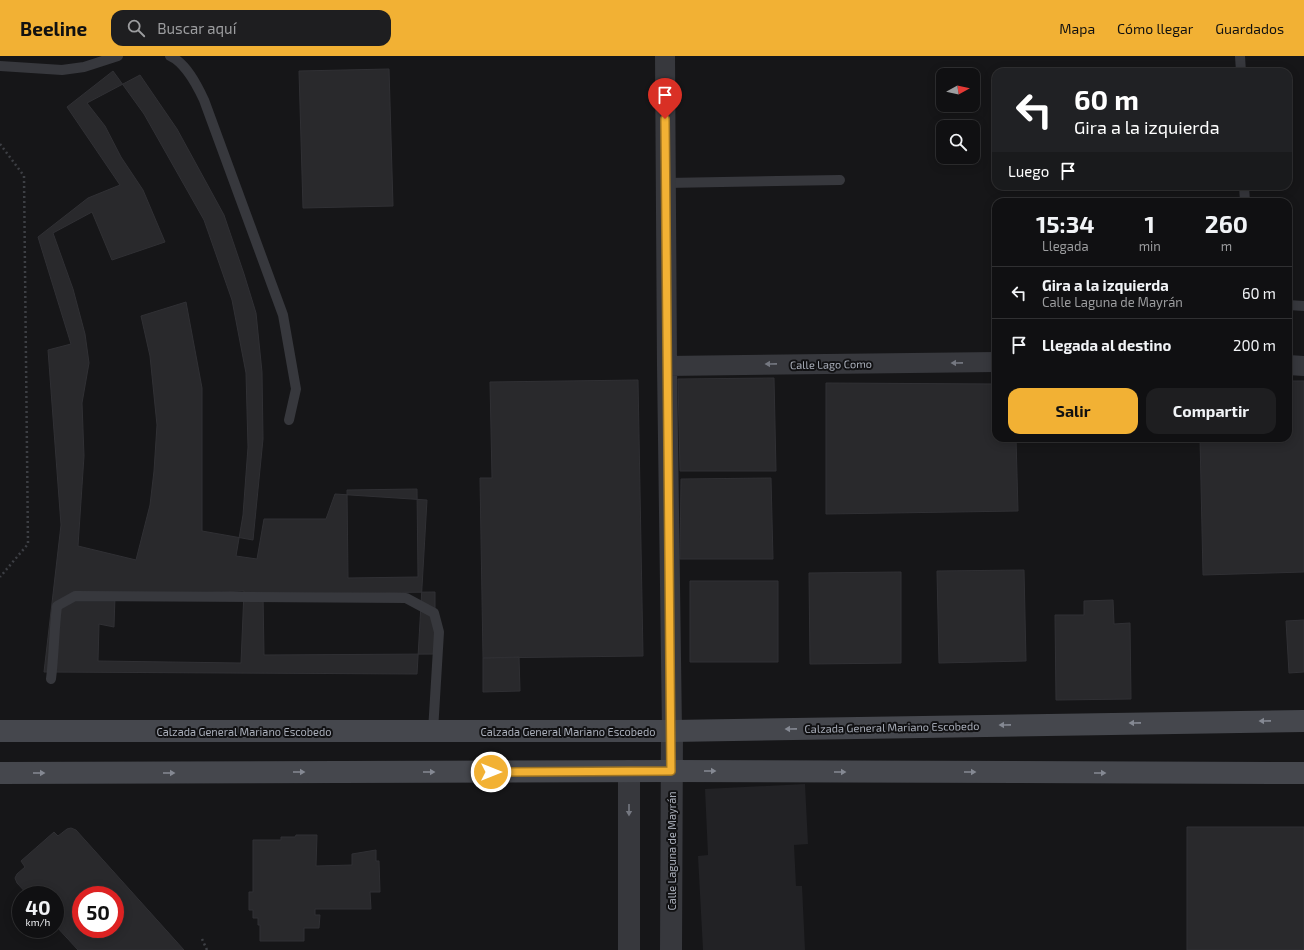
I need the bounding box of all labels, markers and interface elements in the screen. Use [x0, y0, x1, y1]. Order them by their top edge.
search box [111, 10, 391, 46]
text: Beeline [20, 17, 87, 40]
icon: search [125, 17, 147, 39]
text: Buscar aquí [157, 19, 236, 37]
text: Mapa [1059, 20, 1095, 37]
text: Cómo llegar [1117, 20, 1193, 37]
text: Guardados [1215, 20, 1284, 37]
north arrow [936, 68, 980, 112]
map controls [936, 68, 980, 164]
pin [648, 78, 682, 119]
text: 60 m [1074, 82, 1139, 116]
icon: arrive [654, 84, 676, 106]
icon: left [1008, 84, 1060, 136]
text: Gira a la izquierda [1074, 116, 1220, 138]
button: search [936, 120, 980, 164]
icon: arrive [1057, 160, 1079, 182]
text: Luego [1008, 162, 1049, 180]
text: 15:34 [1036, 209, 1095, 238]
text: 1 [1145, 209, 1155, 238]
text: 260 [1205, 209, 1248, 238]
text: Llegada [1042, 238, 1089, 254]
text: min [1139, 238, 1161, 254]
text: m [1221, 238, 1232, 254]
text: Gira a la izquierda [1042, 276, 1169, 294]
icon: left [1008, 282, 1030, 304]
text: 60 m [1242, 284, 1276, 302]
text: Calle Laguna de Mayrán [1042, 294, 1183, 310]
icon: arrive [1008, 334, 1030, 356]
text: Llegada al destino [1042, 336, 1171, 354]
text: 200 m [1233, 336, 1276, 354]
street label: Calle Lago Como [790, 357, 872, 371]
one-way arrow [951, 359, 963, 366]
one-way arrow [765, 361, 777, 368]
button: Salir [1008, 388, 1138, 434]
button: Compartir [1146, 388, 1276, 434]
one-way arrow [1259, 718, 1271, 725]
street label: Calzada General Mariano Escobedo [804, 719, 980, 735]
one-way arrow [1128, 720, 1141, 726]
one-way arrow [999, 722, 1011, 729]
street label: Calzada General Mariano Escobedo [157, 725, 332, 738]
street label: Calzada General Mariano Escobedo [481, 725, 656, 738]
one-way arrow [784, 726, 797, 732]
position arrow [470, 751, 512, 793]
one-way arrow [704, 768, 717, 774]
one-way arrow [293, 769, 306, 775]
one-way arrow [423, 769, 436, 775]
one-way arrow [834, 769, 847, 775]
one-way arrow [964, 769, 977, 775]
one-way arrow [33, 770, 46, 776]
one-way arrow [163, 770, 176, 776]
one-way arrow [1094, 770, 1107, 776]
street label: Calle Laguna de Mayrán [665, 791, 678, 911]
one-way arrow [626, 804, 632, 817]
speed limit sign: 50 [72, 886, 124, 938]
text: 40 [25, 895, 51, 919]
text: km/h [26, 916, 50, 928]

